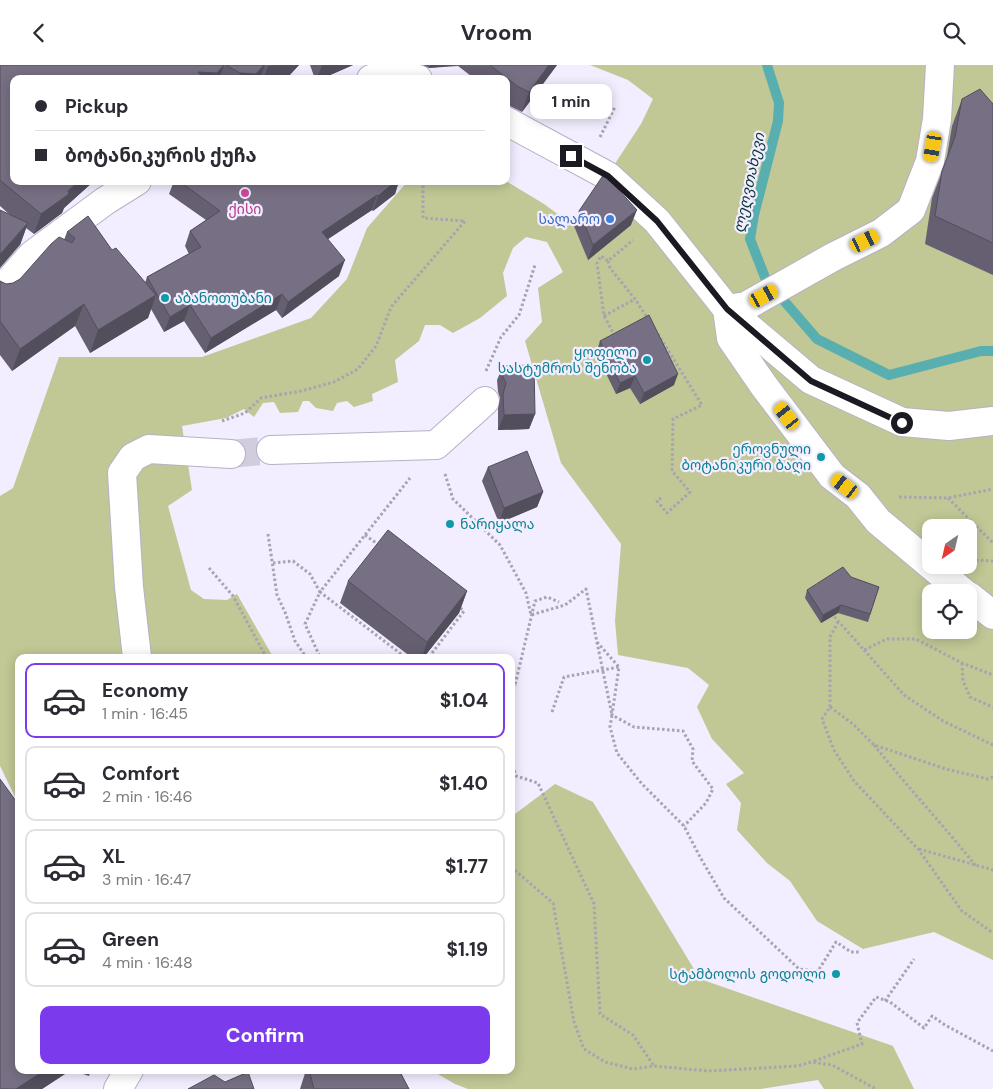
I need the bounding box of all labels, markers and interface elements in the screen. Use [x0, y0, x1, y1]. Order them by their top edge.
text: Vroom [461, 18, 532, 47]
icon: back [25, 19, 53, 47]
icon: search [940, 19, 968, 47]
callout: 1 min [530, 83, 612, 119]
text: 1 min [552, 91, 590, 112]
text: Pickup [65, 94, 129, 119]
water label: ლეღვთახევი [729, 130, 770, 235]
car [923, 131, 942, 163]
text: ბოტანიკურის ქუჩა [65, 143, 257, 168]
route end [560, 145, 582, 167]
marker: ქისი [239, 187, 251, 199]
place label: ქისი [229, 200, 261, 218]
place label: სალარო [538, 210, 600, 228]
marker: სალარო [604, 213, 616, 225]
car [848, 228, 881, 254]
car [747, 282, 780, 310]
place label: აბანოთუბანი [175, 289, 272, 307]
marker: აბანოთუბანი [159, 292, 171, 304]
place label: ყოფილი სასტუმროს შენობა [498, 343, 637, 377]
marker: ყოფილი სასტუმროს შენობა [641, 354, 653, 366]
car [771, 400, 802, 432]
route start [891, 412, 913, 434]
place label: ეროვნული ბოტანიკური ბაღი [681, 440, 811, 474]
marker: ეროვნული ბოტანიკური ბაღი [815, 451, 827, 463]
car [828, 471, 861, 501]
place label: ნარიყალა [460, 515, 534, 533]
marker: ნარიყალა [444, 518, 456, 530]
north arrow [922, 519, 978, 574]
map controls [922, 519, 977, 639]
button: locate [922, 584, 977, 639]
icon: car [42, 678, 87, 723]
text: Economy [102, 678, 189, 703]
text: $1.04 [440, 688, 488, 713]
text: 1 min · 16:45 [102, 703, 188, 724]
icon: car [42, 761, 87, 806]
text: Comfort [102, 761, 180, 786]
text: $1.40 [439, 771, 488, 796]
text: 2 min · 16:46 [102, 786, 192, 807]
icon: car [42, 844, 87, 889]
text: XL [102, 844, 125, 869]
text: $1.77 [445, 854, 488, 879]
text: 3 min · 16:47 [102, 869, 191, 890]
icon: car [42, 927, 87, 972]
text: Green [102, 927, 159, 952]
text: $1.19 [446, 937, 488, 962]
text: 4 min · 16:48 [102, 952, 193, 973]
place label: სტამბოლის გოდოლი [669, 965, 826, 983]
marker: სტამბოლის გოდოლი [830, 968, 842, 980]
button: Confirm [40, 1006, 490, 1064]

